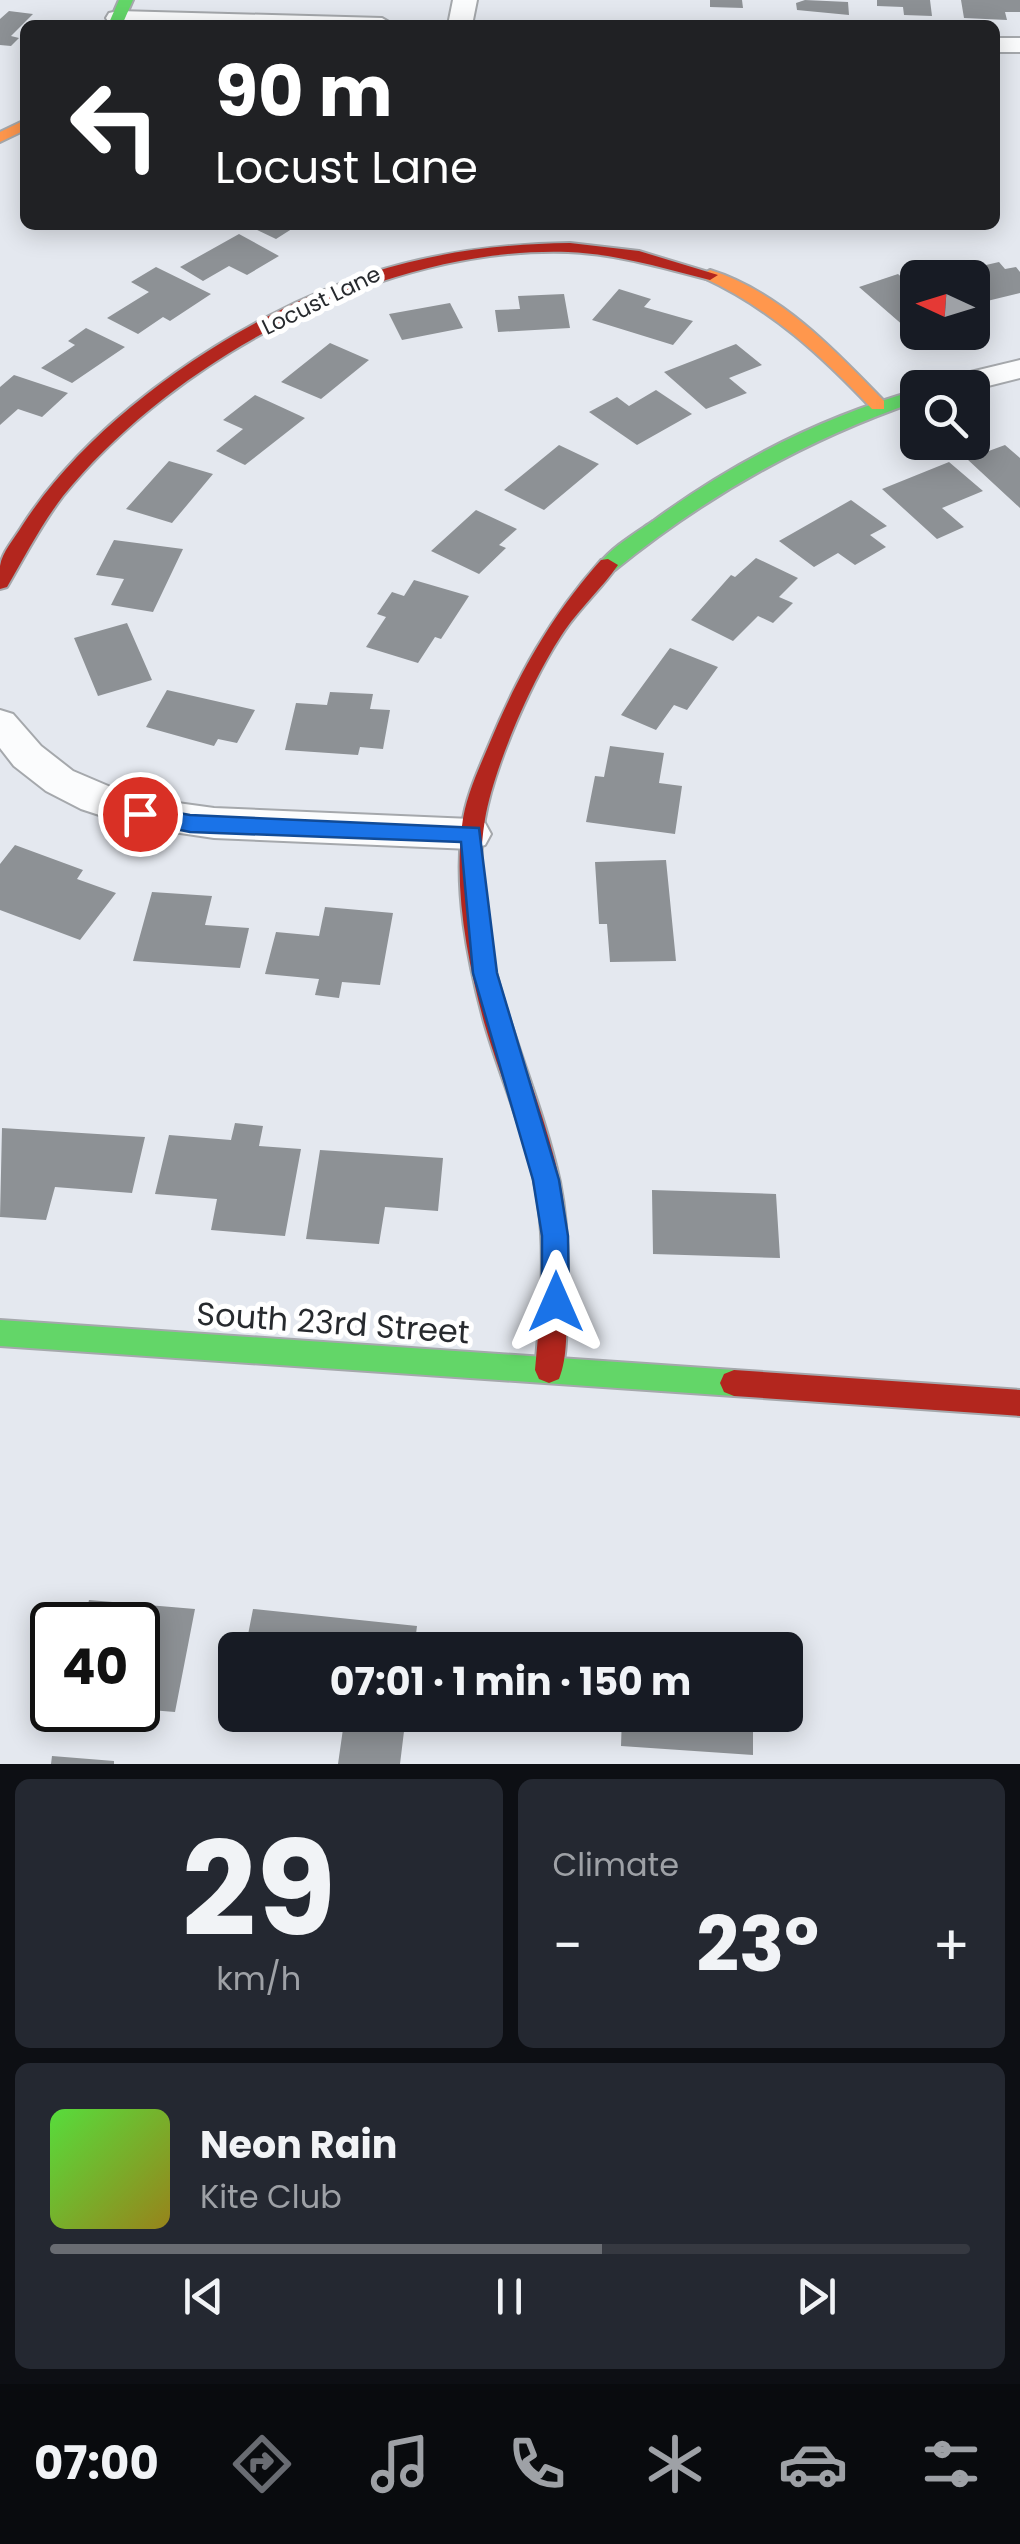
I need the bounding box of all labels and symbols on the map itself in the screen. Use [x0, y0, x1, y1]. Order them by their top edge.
street label: Locust Lane [257, 258, 386, 343]
north arrow [900, 260, 990, 350]
pin [98, 772, 183, 857]
position arrow [504, 1250, 608, 1354]
street label: South 23rd Street [195, 1291, 471, 1354]
speed limit sign: 40 [30, 1602, 160, 1732]

